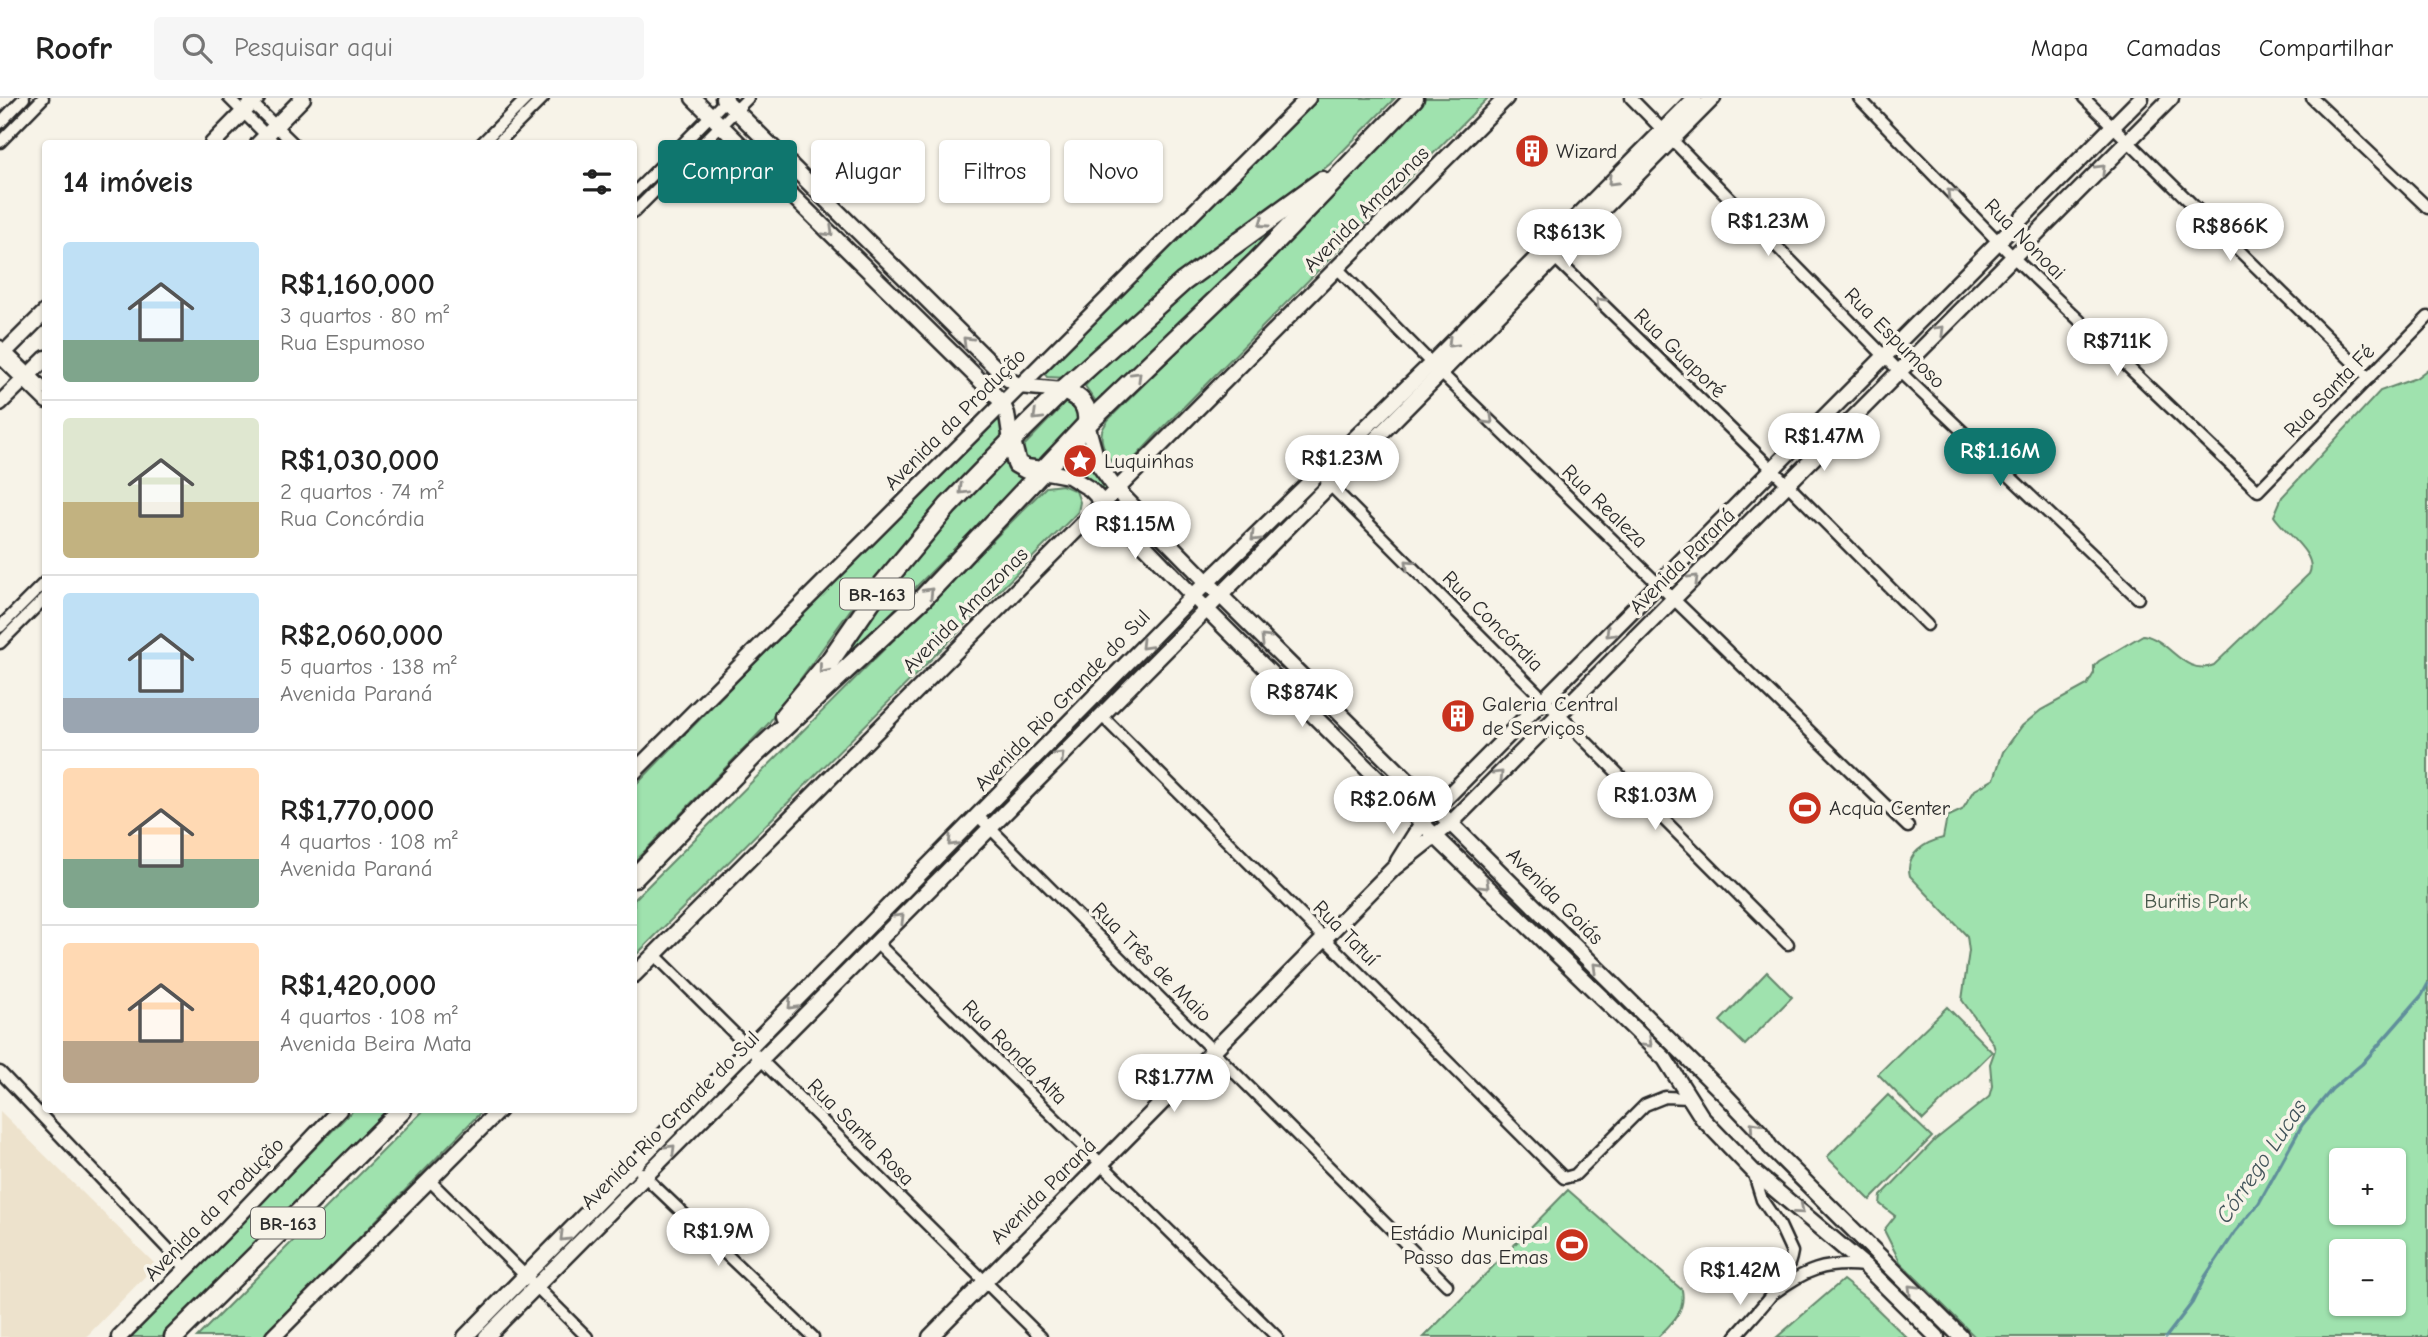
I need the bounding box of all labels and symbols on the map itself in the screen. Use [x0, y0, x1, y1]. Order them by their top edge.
building icon: Wizard [1513, 132, 1551, 170]
place label: Wizard [1556, 139, 1617, 163]
street label: Avenida Amazonas [1298, 141, 1434, 277]
one-way arrow [2092, 164, 2105, 177]
one-way arrow [1607, 173, 1620, 186]
one-way arrow [1947, 188, 1960, 201]
street label: Rua Nonoai [1980, 194, 2070, 284]
pin: R$1.23M [1703, 198, 1833, 258]
pin: R$866K [2173, 204, 2287, 263]
pin: R$613K [1512, 209, 1626, 269]
one-way arrow [1258, 215, 1271, 227]
one-way arrow [821, 223, 834, 236]
street label: Rua Espumoso [1840, 283, 1950, 393]
one-way arrow [1596, 298, 1608, 310]
street label: Rua Guaporé [1629, 303, 1731, 403]
pin: R$711K [2060, 318, 2174, 378]
one-way arrow [1932, 325, 1945, 338]
one-way arrow [1447, 334, 1460, 347]
one-way arrow [963, 336, 976, 349]
street label: Rua Santa Fé [2279, 340, 2379, 442]
street label: Avenida da Produção [879, 343, 1031, 495]
one-way arrow [1129, 372, 1142, 385]
one-way arrow [1032, 407, 1045, 420]
one-way arrow [1480, 411, 1493, 424]
pin: R$1.47M [1759, 414, 1889, 473]
pin: R$1.16M [1935, 428, 2065, 488]
pin: R$1.23M [1277, 436, 1407, 495]
place icon: Luquinhas [1061, 442, 1099, 480]
place label: Luquinhas [1104, 449, 1194, 473]
street label: Rua Realeza [1557, 459, 1653, 553]
one-way arrow [959, 482, 971, 494]
pin: R$1.15M [1070, 502, 1200, 561]
street label: Avenida Paraná [1624, 503, 1740, 619]
one-way arrow [1250, 528, 1263, 541]
street label: Avenida Amazonas [897, 542, 1033, 678]
one-way arrow [1404, 559, 1417, 572]
street label: Rua Concórdia [1438, 566, 1548, 676]
one-way arrow [1685, 574, 1698, 587]
road number: BR-163 [840, 579, 914, 610]
one-way arrow [920, 587, 933, 600]
street label: Avenida Rio Grande do Sul [969, 605, 1155, 795]
one-way arrow [1605, 625, 1618, 638]
one-way arrow [1261, 635, 1274, 648]
one-way arrow [1141, 637, 1154, 650]
one-way arrow [819, 661, 832, 674]
pin: R$874K [1245, 670, 1359, 729]
place label: Galeria Central de Serviços [1482, 692, 1618, 740]
building icon: Galeria Central de Serviços [1439, 697, 1477, 735]
one-way arrow [1052, 751, 1065, 764]
one-way arrow [1491, 770, 1504, 783]
pin: R$1.03M [1590, 772, 1720, 832]
pin: R$2.06M [1328, 776, 1458, 836]
sports icon: Acqua Center [1786, 789, 1824, 827]
place label: Acqua Center [1829, 796, 1951, 820]
one-way arrow [947, 834, 960, 847]
street label: Avenida Goiás [1502, 843, 1608, 949]
one-way arrow [1476, 876, 1489, 889]
park label: Buritis Park [2144, 889, 2248, 913]
street label: Rua Tatuí [1308, 895, 1384, 971]
street label: Rua Três de Maio [1087, 897, 1217, 1027]
one-way arrow [892, 913, 905, 926]
one-way arrow [1592, 963, 1605, 976]
street label: Rua Ronda Alta [958, 995, 1072, 1109]
one-way arrow [788, 996, 801, 1009]
street label: Avenida Rio Grande do Sul [576, 1026, 764, 1214]
one-way arrow [1640, 1034, 1653, 1047]
pin: R$1.77M [1109, 1054, 1239, 1114]
street label: Rua Santa Rosa [803, 1074, 919, 1190]
water label: Córrego Lucas [2210, 1094, 2313, 1228]
one-way arrow [1750, 1121, 1762, 1134]
street label: Avenida da Produção [139, 1132, 289, 1286]
street label: Avenida Paraná [985, 1133, 1101, 1249]
one-way arrow [663, 1144, 676, 1157]
one-way arrow [1791, 1202, 1804, 1214]
road number: BR-163 [251, 1208, 325, 1238]
pin: R$1.9M [661, 1208, 775, 1268]
place label: Estádio Municipal Passo das Emas [1390, 1221, 1548, 1269]
sports icon: Estádio Municipal Passo das Emas [1553, 1226, 1591, 1264]
one-way arrow [559, 1228, 572, 1241]
pin: R$1.42M [1675, 1248, 1805, 1307]
one-way arrow [1908, 1285, 1920, 1297]

